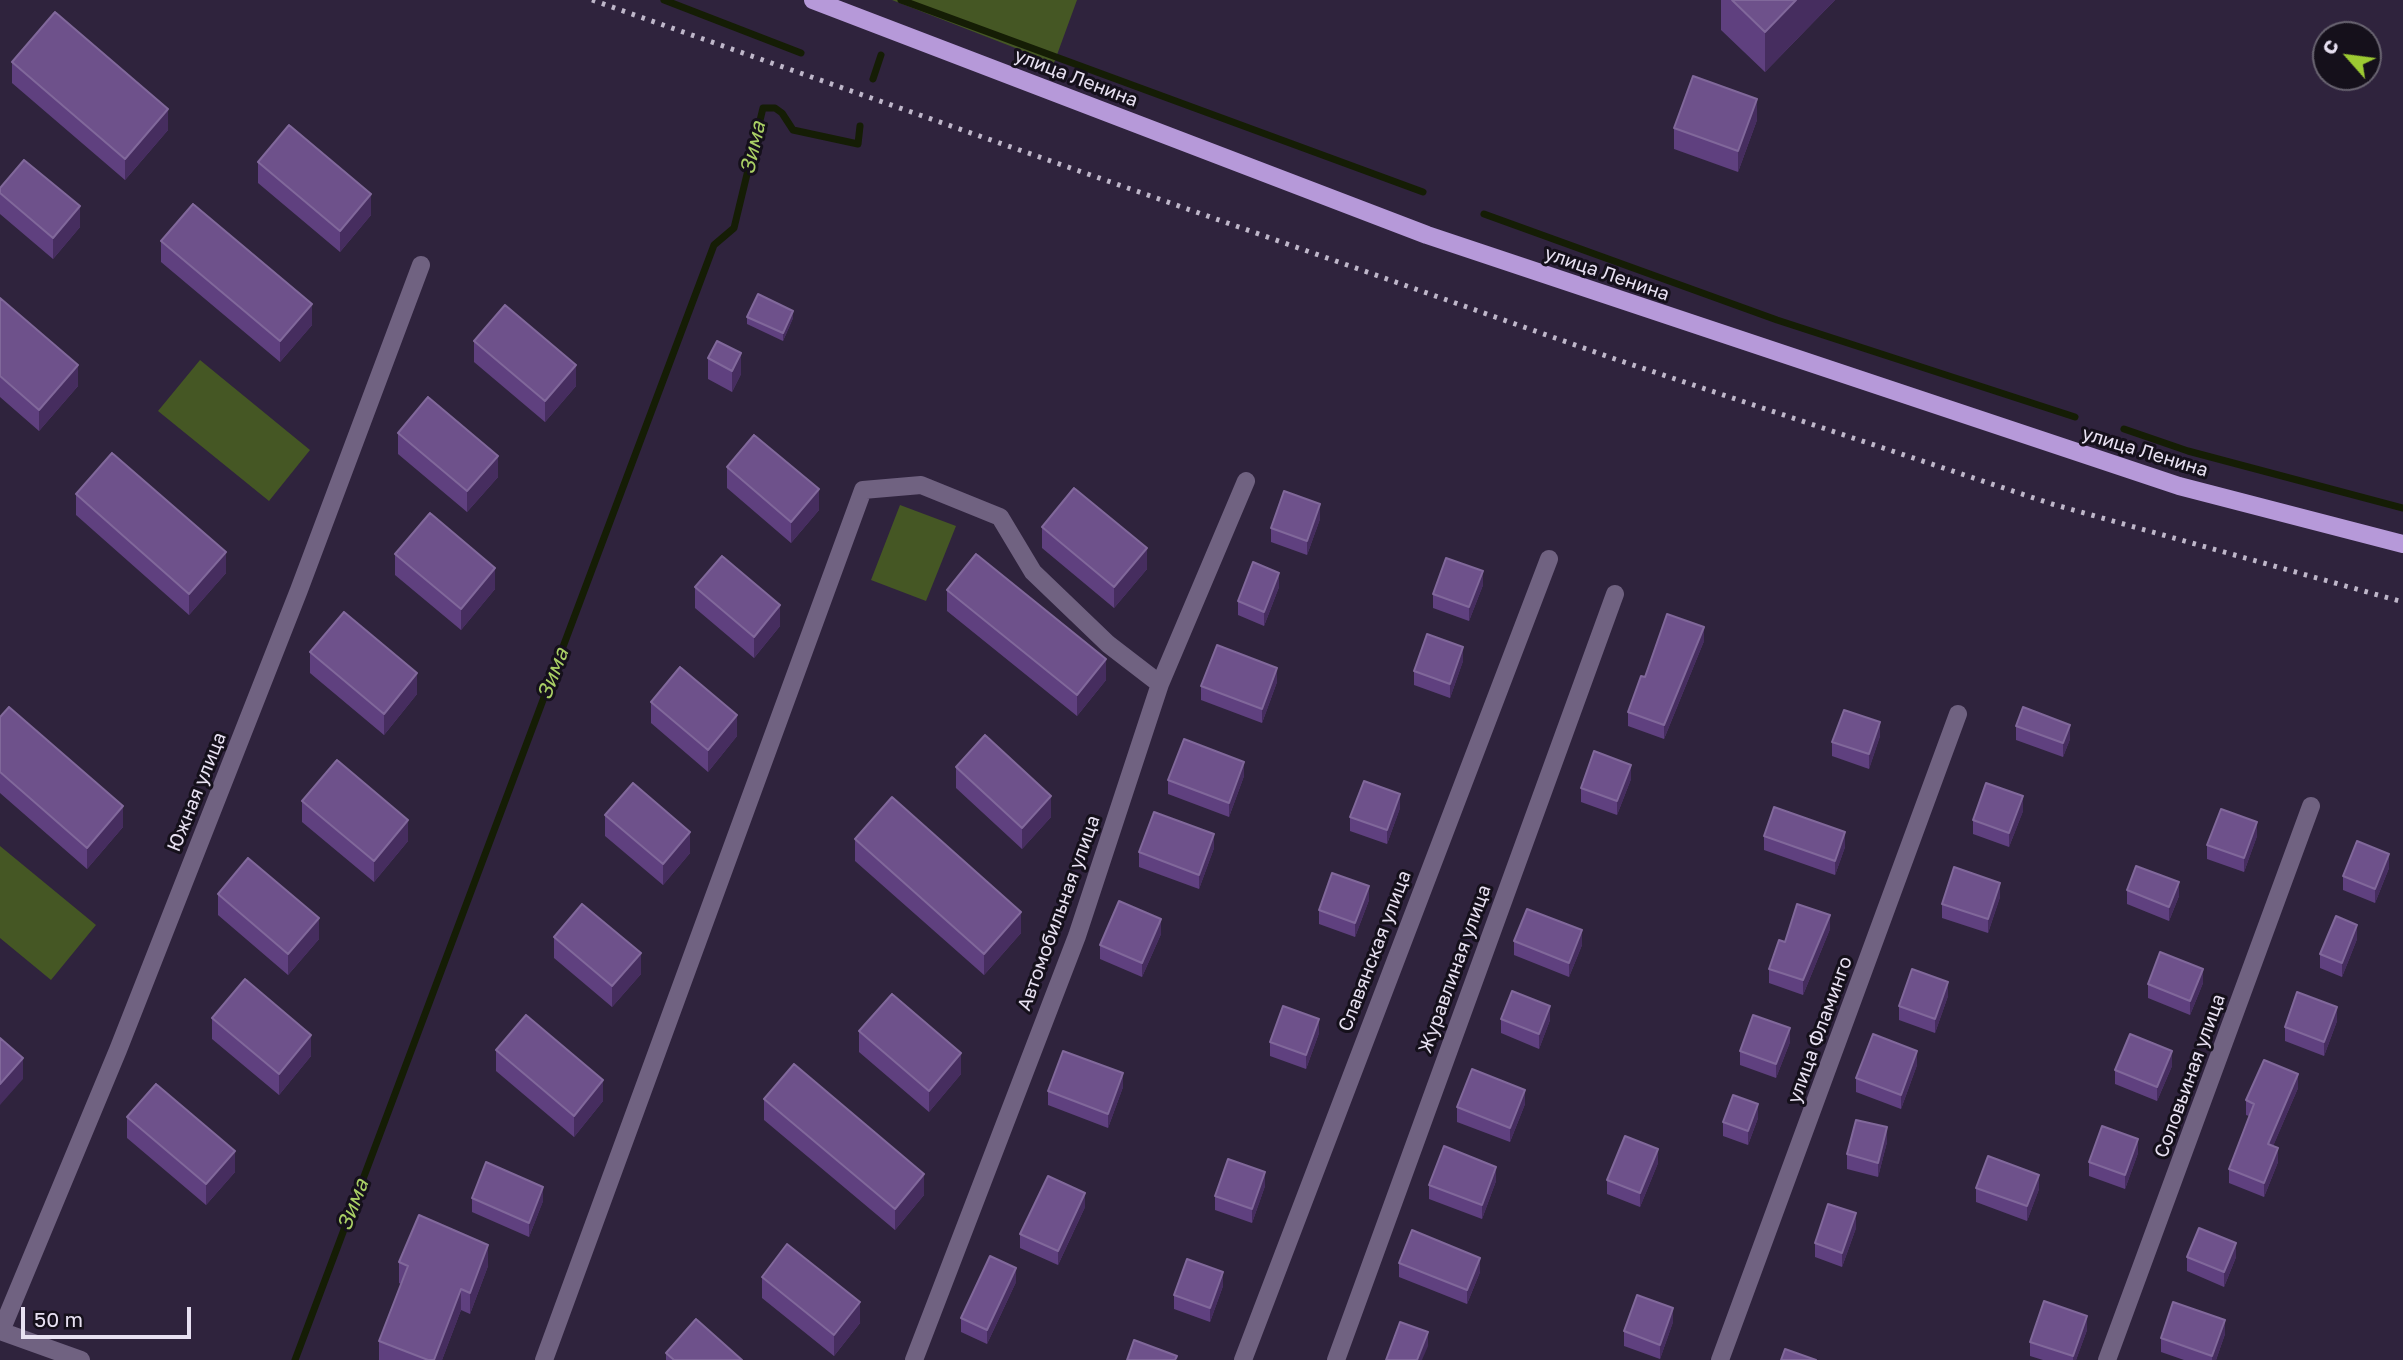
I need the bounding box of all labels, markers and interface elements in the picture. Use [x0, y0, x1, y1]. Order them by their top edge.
north arrow [2312, 21, 2382, 91]
text: С [2316, 35, 2343, 58]
street label: улица Ленина [1011, 44, 1141, 112]
water label: Зима [735, 119, 771, 177]
street label: улица Ленина [1542, 242, 1672, 306]
street label: улица Ленина [2079, 422, 2211, 482]
water label: Зима [532, 645, 574, 703]
street label: Южная улица [163, 729, 231, 855]
street label: Автомобильная улица [1013, 812, 1105, 1014]
street label: Славянская улица [1334, 867, 1416, 1035]
street label: Журавлиная улица [1414, 882, 1496, 1056]
street label: улица Фламинго [1783, 953, 1857, 1107]
street label: Соловьиная улица [2150, 991, 2230, 1161]
water label: Зима [332, 1176, 374, 1234]
scale bar [24, 1294, 194, 1338]
text: 50 m [34, 1306, 83, 1332]

